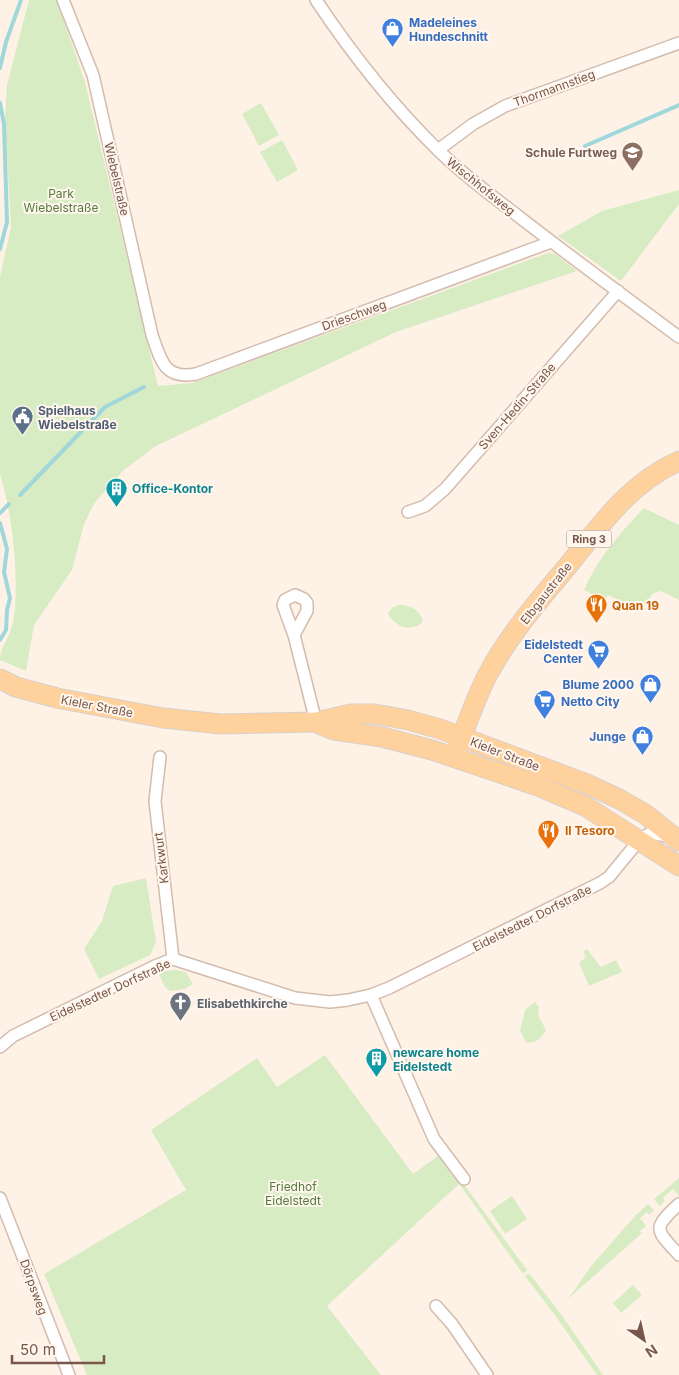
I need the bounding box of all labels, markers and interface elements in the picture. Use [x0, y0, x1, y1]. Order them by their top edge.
place label: Madeleines Hundeschnitt [409, 15, 489, 44]
shop icon: Madeleines Hundeschnitt [381, 17, 405, 48]
street label: Thormannstieg [511, 66, 597, 110]
school or university icon: Schule Furtweg [621, 140, 645, 171]
street label: Wiebelstraße [101, 141, 133, 217]
place label: Schule Furtweg [525, 145, 617, 160]
street label: Wischhofsweg [444, 154, 518, 218]
park label: Park Wiebelstraße [24, 186, 98, 215]
street label: Drieschweg [320, 296, 388, 334]
street label: Sven-Hedin-Straße [475, 360, 559, 452]
place label: Spielhaus Wiebelstraße [38, 403, 117, 432]
public building icon: Spielhaus Wiebelstraße [10, 405, 34, 436]
building icon: Office-Kontor [104, 476, 128, 507]
place label: Office-Kontor [132, 481, 213, 496]
road number: Ring 3 [566, 530, 612, 548]
street label: Elbgaustraße [517, 559, 575, 627]
restaurant icon: Quan 19 [584, 593, 608, 624]
place label: Quan 19 [612, 598, 659, 613]
place label: Eidelstedt Center [524, 637, 584, 666]
supermarket icon: Eidelstedt Center [587, 639, 611, 670]
shop icon: Blume 2000 [638, 672, 662, 703]
place label: Blume 2000 [563, 677, 634, 692]
supermarket icon: Netto City [533, 689, 557, 720]
street label: Kieler Straße [60, 692, 134, 720]
place label: Netto City [561, 694, 621, 709]
shop icon: Junge [630, 724, 654, 755]
place label: Junge [589, 729, 626, 744]
street label: Kieler Straße [468, 734, 542, 774]
restaurant icon: Il Tesoro [537, 818, 561, 849]
place label: Il Tesoro [565, 823, 615, 838]
street label: Karkwurt [150, 831, 172, 885]
street label: Eidelstedter Dorfstraße [470, 881, 594, 955]
street label: Eidelstedter Dorfstraße [47, 955, 173, 1025]
church icon: Elisabethkirche [169, 991, 193, 1022]
place label: Elisabethkirche [197, 996, 288, 1011]
place label: newcare home Eidelstedt [393, 1045, 479, 1074]
building icon: newcare home Eidelstedt [365, 1047, 389, 1078]
park label: Friedhof Eidelstedt [265, 1179, 321, 1208]
street label: Dörpsweg [17, 1257, 51, 1317]
north arrow [619, 1315, 669, 1365]
scale bar [12, 1332, 105, 1364]
text: 50 m [20, 1340, 56, 1359]
text: N [642, 1341, 661, 1361]

